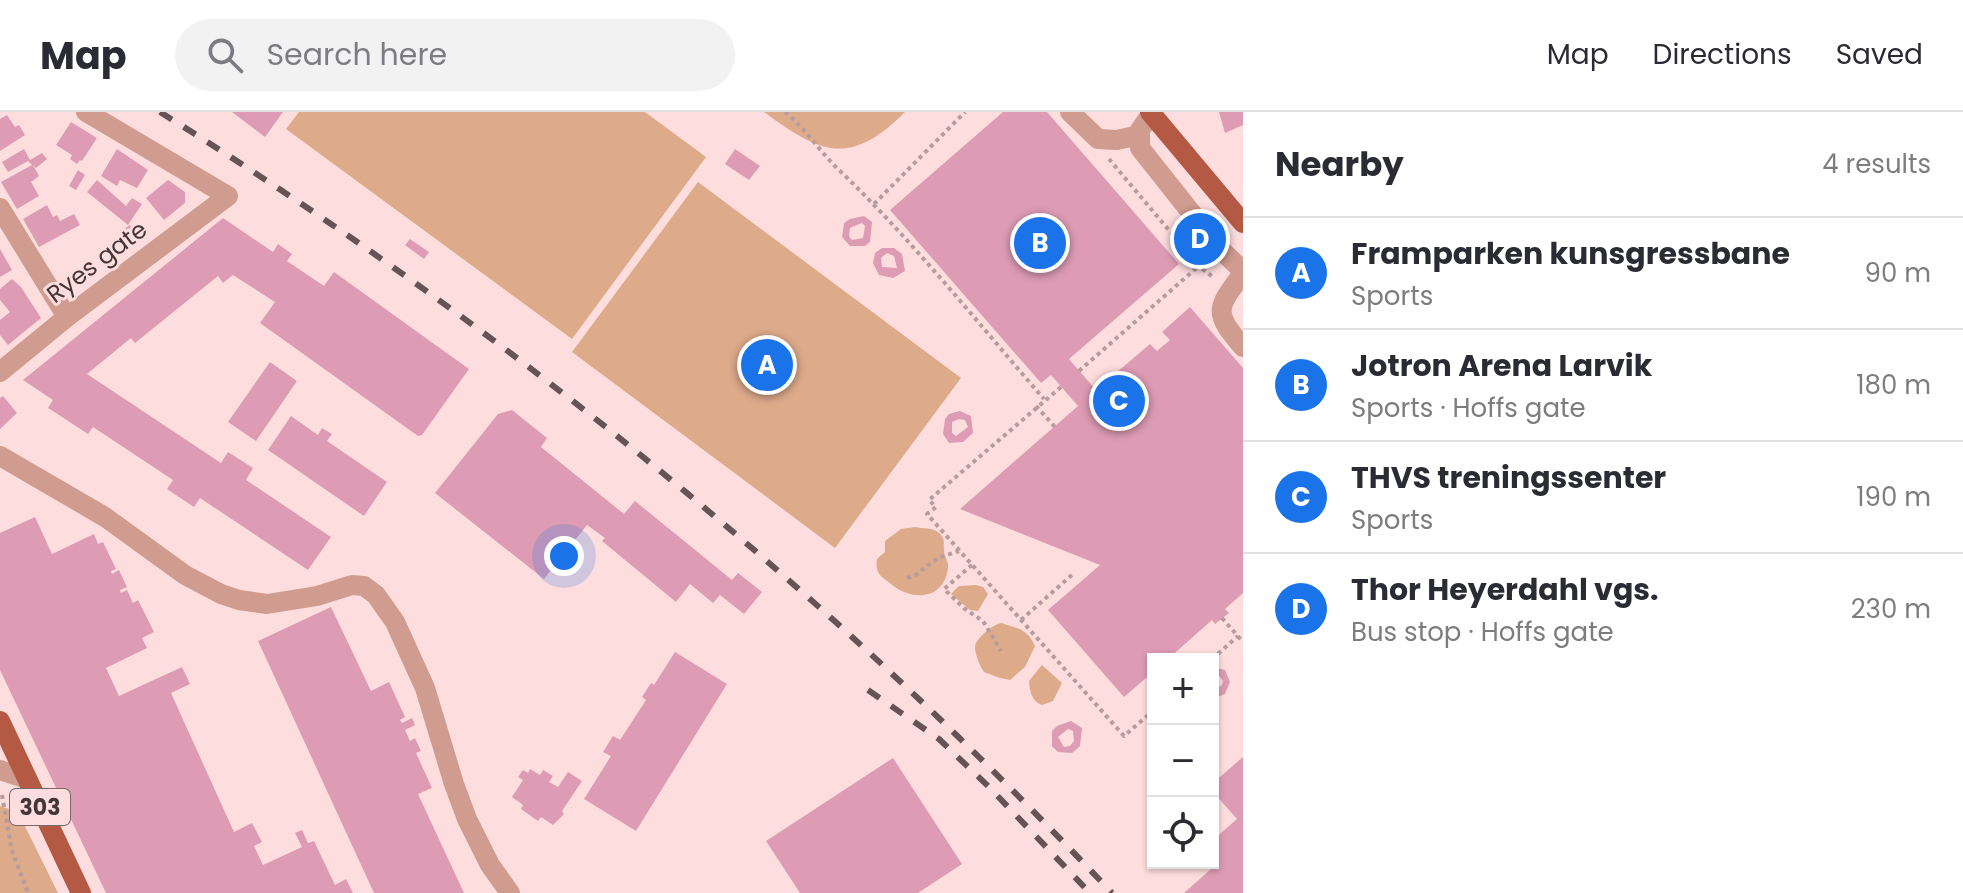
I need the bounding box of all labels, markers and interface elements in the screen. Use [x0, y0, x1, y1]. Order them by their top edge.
search box [175, 19, 735, 91]
text: Map [40, 29, 127, 82]
icon: search [203, 33, 247, 77]
text: Search here [267, 33, 447, 76]
text: Map [1547, 35, 1609, 74]
text: Directions [1653, 35, 1792, 74]
text: Saved [1836, 35, 1923, 74]
text: Nearby [1275, 140, 1404, 188]
text: 4 results [1822, 146, 1931, 182]
pin: D [1174, 209, 1226, 269]
street label: Ryes gate [40, 213, 154, 310]
pin: B [1014, 213, 1066, 273]
text: Framparken kunsgressbane [1351, 232, 1790, 275]
text: A [1291, 255, 1311, 291]
text: 90 m [1865, 255, 1931, 291]
text: Sports [1351, 278, 1433, 314]
pin: A [741, 335, 793, 395]
text: Jotron Arena Larvik [1351, 344, 1652, 387]
text: B [1292, 367, 1310, 403]
text: 180 m [1856, 367, 1931, 403]
pin: C [1093, 371, 1145, 431]
text: Sports · Hoffs gate [1351, 390, 1586, 426]
text: THVS treningssenter [1351, 456, 1666, 499]
text: C [1291, 479, 1311, 515]
text: 190 m [1856, 479, 1931, 515]
text: Sports [1351, 502, 1433, 538]
your location [544, 536, 584, 576]
text: Thor Heyerdahl vgs. [1351, 568, 1658, 611]
text: D [1292, 591, 1310, 627]
text: 230 m [1851, 591, 1931, 627]
text: Bus stop · Hoffs gate [1351, 614, 1614, 650]
map controls [1147, 653, 1219, 869]
button: + [1147, 653, 1219, 725]
button: − [1147, 725, 1219, 797]
road number: 303 [10, 789, 70, 825]
button: locate [1147, 797, 1219, 869]

